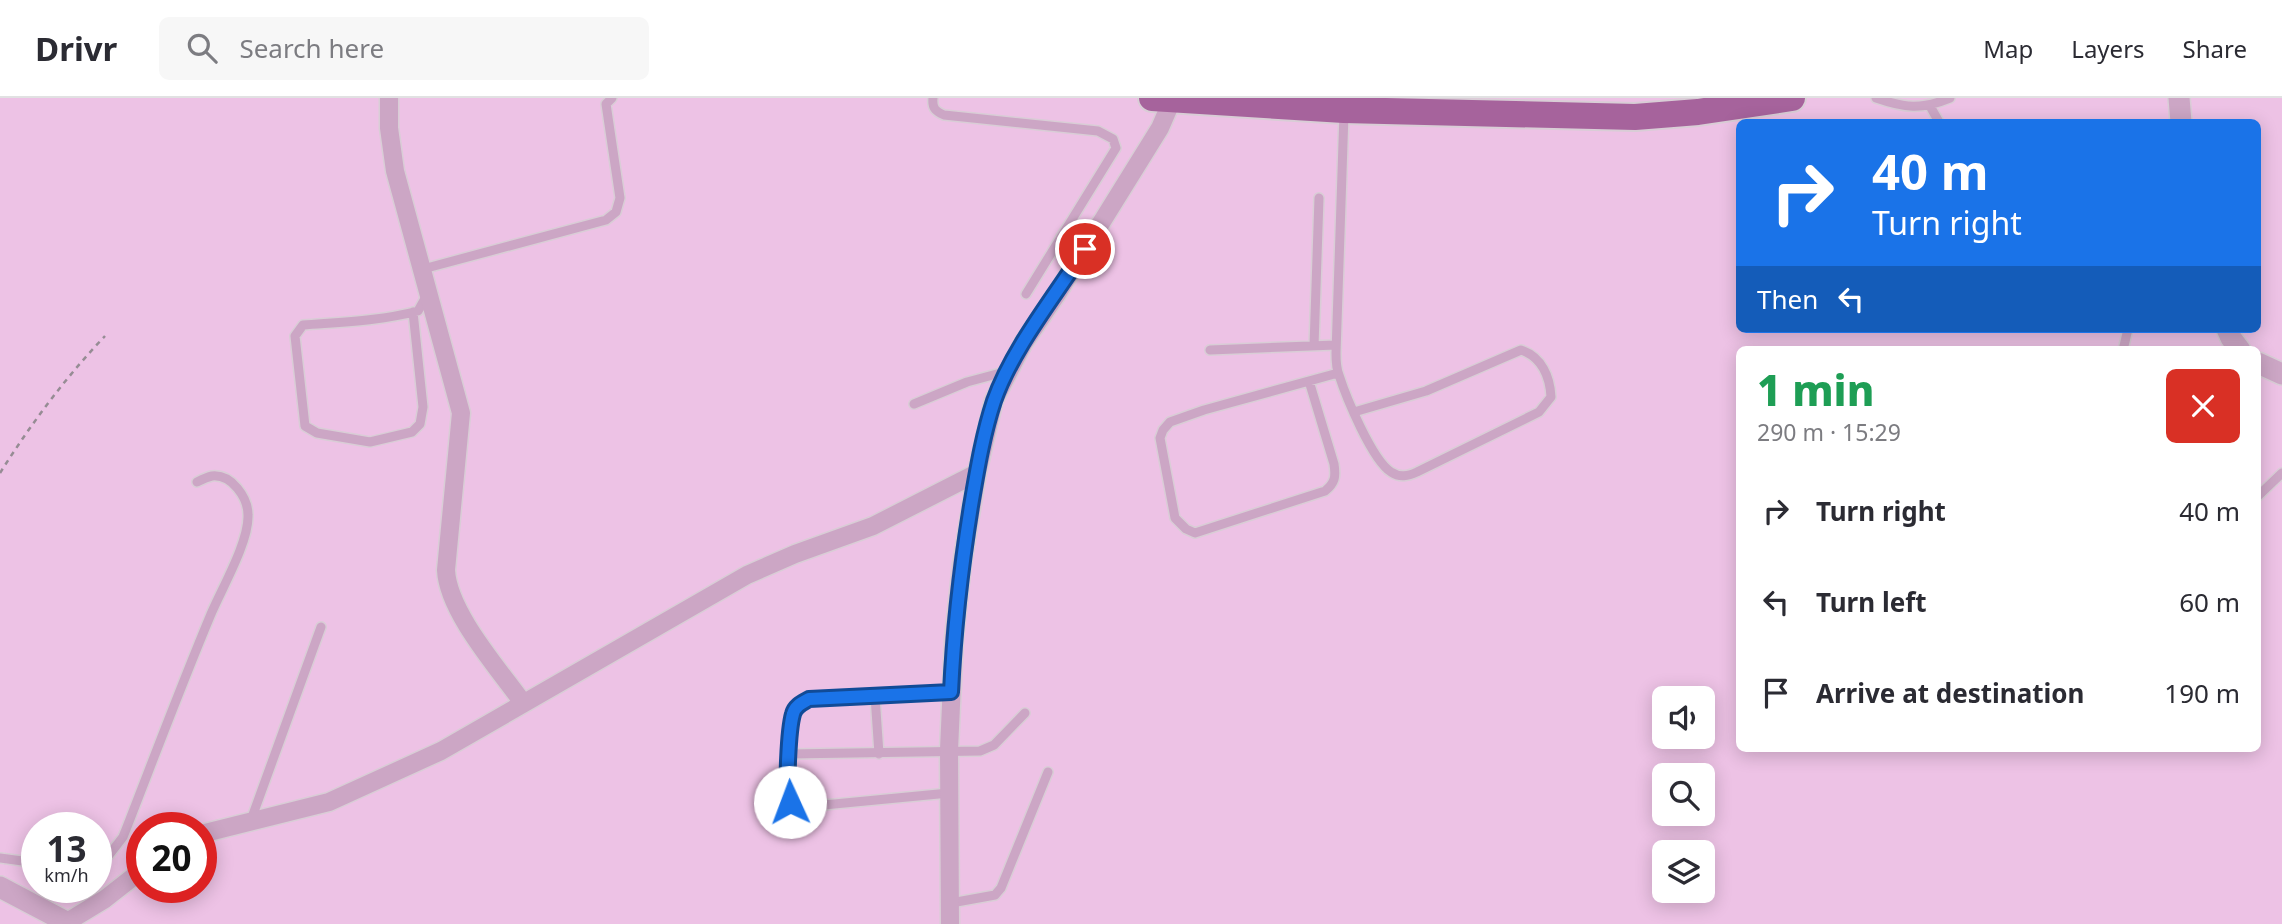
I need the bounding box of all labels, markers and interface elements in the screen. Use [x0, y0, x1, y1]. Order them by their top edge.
search box [159, 17, 649, 80]
text: Drivr [35, 26, 117, 71]
icon: search [183, 29, 221, 67]
text: Search here [239, 30, 384, 66]
text: Map [1983, 32, 2033, 65]
text: Layers [2071, 32, 2145, 65]
text: Share [2183, 32, 2247, 65]
text: 40 m [1872, 138, 1989, 204]
icon: right [1757, 147, 1848, 238]
text: Turn right [1872, 201, 2022, 244]
pin [1055, 219, 1115, 279]
icon: arrive [1066, 230, 1104, 268]
icon: left [1832, 280, 1870, 318]
text: Then [1757, 281, 1818, 317]
text: 1 min [1757, 361, 1874, 418]
button: close [2166, 369, 2240, 443]
text: 290 m · 15:29 [1757, 416, 1901, 448]
icon: right [1757, 492, 1795, 530]
text: Turn right [1816, 493, 1946, 529]
text: 40 m [2179, 493, 2240, 529]
icon: left [1757, 583, 1795, 621]
text: Turn left [1816, 584, 1927, 620]
text: 60 m [2179, 584, 2240, 620]
icon: arrive [1757, 674, 1795, 712]
text: Arrive at destination [1816, 675, 2085, 711]
text: 190 m [2164, 675, 2240, 711]
map controls [1652, 686, 1715, 903]
button: sound [1652, 686, 1715, 749]
button: search [1652, 763, 1715, 826]
position arrow [753, 765, 827, 839]
speed limit sign: 20 [126, 812, 217, 903]
text: 13 [46, 825, 87, 872]
button: layers [1652, 840, 1715, 903]
text: km/h [44, 863, 89, 887]

